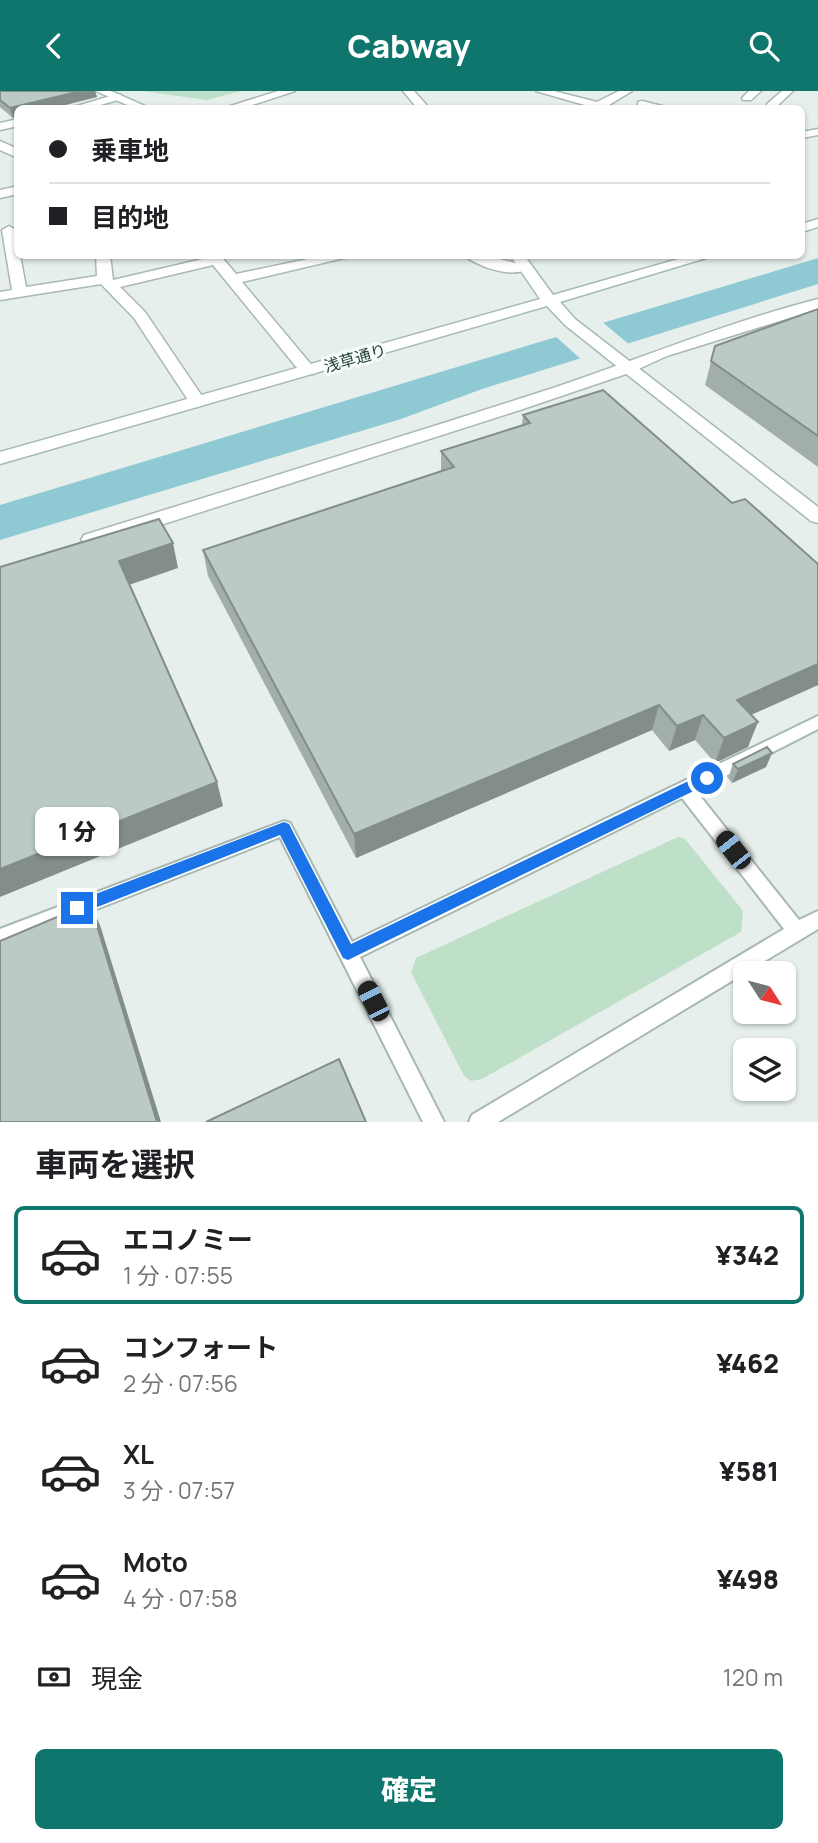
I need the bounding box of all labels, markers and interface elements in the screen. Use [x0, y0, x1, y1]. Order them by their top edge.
text: Cabway [348, 24, 470, 68]
icon: back [35, 27, 73, 65]
icon: search [745, 27, 783, 65]
text: 乗車地 [91, 132, 169, 168]
text: 目的地 [91, 199, 169, 235]
street label: 浅草通り [321, 339, 389, 377]
route start [691, 762, 723, 794]
callout: 1 分 [35, 807, 119, 855]
text: 1 分 [58, 815, 96, 847]
car [712, 827, 755, 873]
route end [61, 892, 93, 924]
north arrow [733, 961, 796, 1024]
map controls [733, 961, 796, 1101]
car [355, 978, 392, 1024]
button: layers [733, 1038, 796, 1101]
text: 車両を選択 [35, 1142, 195, 1186]
text: エコノミー [123, 1221, 253, 1257]
icon: car [39, 1224, 102, 1287]
text: ¥342 [716, 1237, 779, 1273]
text: 1 分 · 07:55 [123, 1259, 233, 1291]
text: コンフォート [123, 1329, 278, 1365]
icon: car [39, 1332, 102, 1395]
text: ¥462 [717, 1345, 779, 1381]
text: 2 分 · 07:56 [123, 1367, 238, 1399]
text: XL [123, 1436, 154, 1472]
icon: car [39, 1440, 102, 1503]
text: ¥581 [719, 1453, 779, 1489]
text: 3 分 · 07:57 [123, 1474, 235, 1506]
text: Moto [123, 1544, 188, 1580]
icon: car [39, 1548, 102, 1611]
text: ¥498 [717, 1561, 779, 1597]
text: 4 分 · 07:58 [123, 1582, 238, 1614]
icon: cash [35, 1658, 73, 1696]
text: 現金 [91, 1660, 143, 1696]
text: 120 m [723, 1661, 783, 1693]
button: 確定 [35, 1749, 783, 1829]

